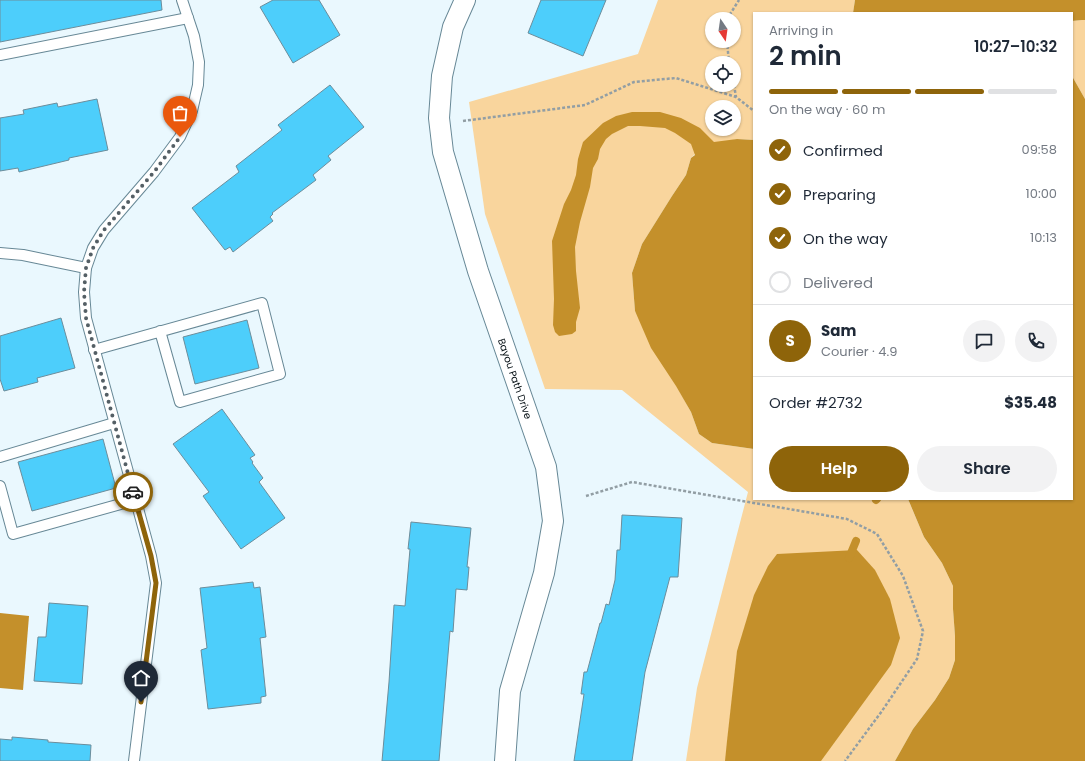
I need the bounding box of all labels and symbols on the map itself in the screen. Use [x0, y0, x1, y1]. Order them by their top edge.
north arrow [705, 12, 741, 48]
pin [163, 96, 197, 137]
street label: Bayou Path Drive [494, 336, 536, 421]
courier [113, 472, 153, 512]
pin [124, 661, 158, 702]

